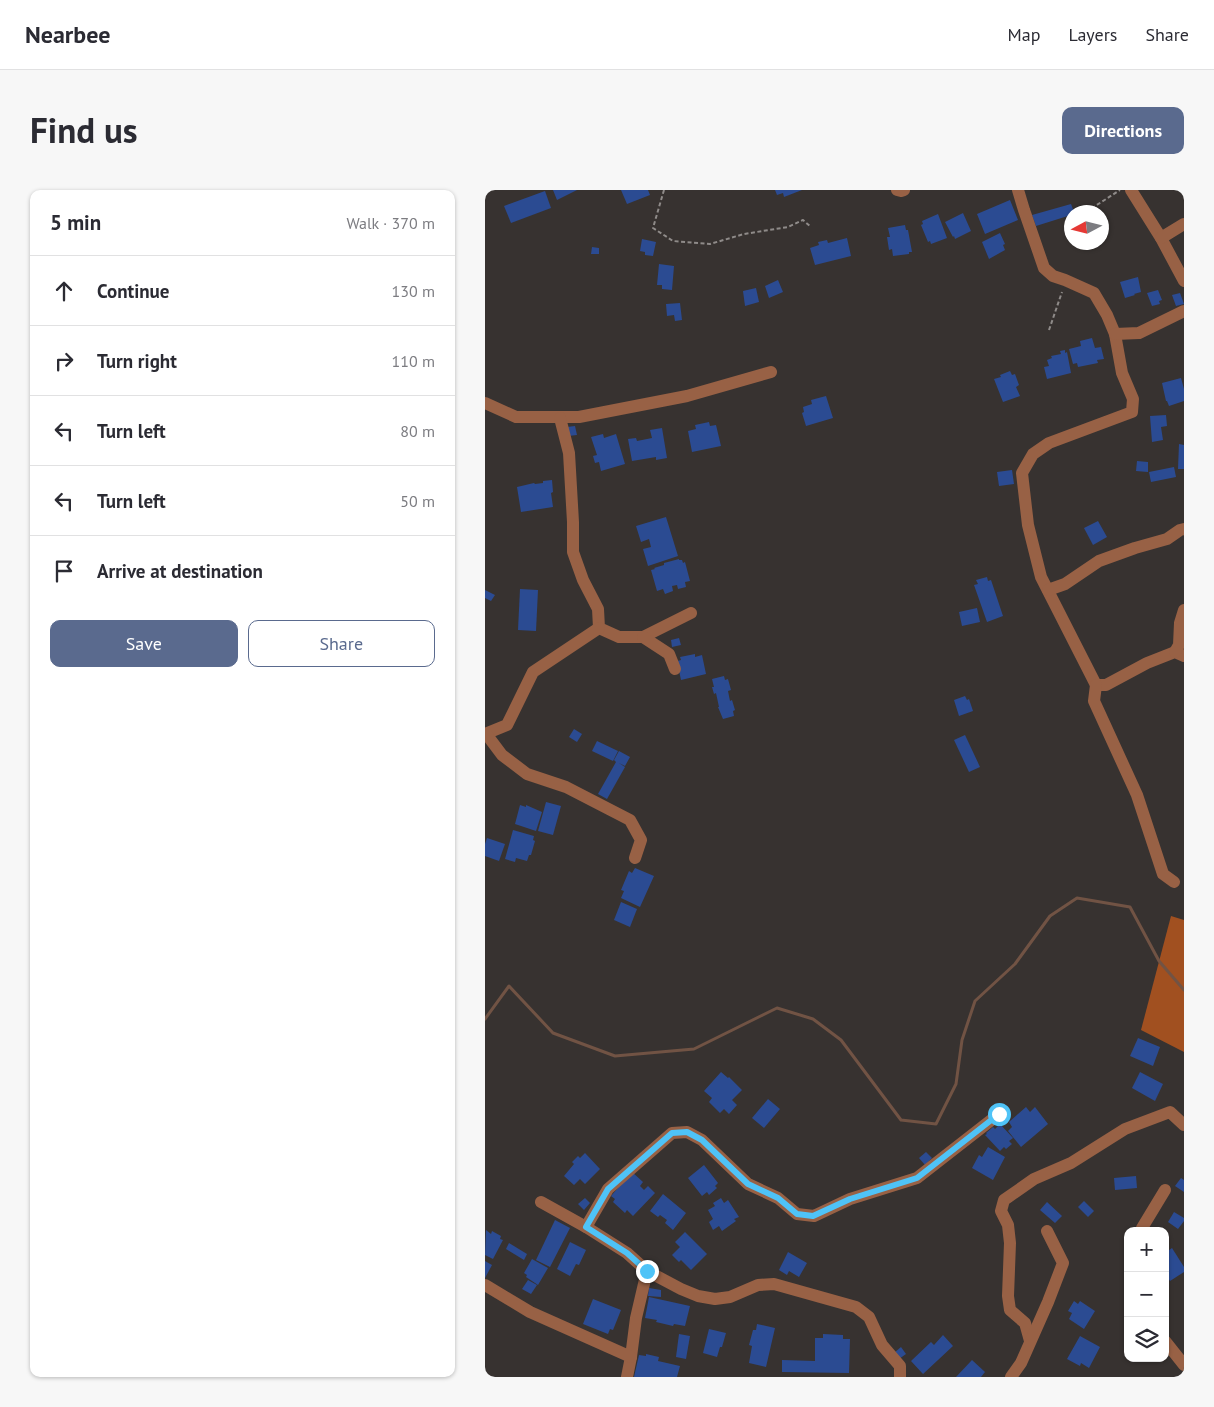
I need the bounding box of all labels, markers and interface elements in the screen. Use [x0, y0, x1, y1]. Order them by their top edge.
text: Nearbee [25, 19, 110, 50]
text: Map [1008, 23, 1040, 46]
text: Layers [1068, 23, 1117, 46]
text: Share [1145, 23, 1189, 46]
text: Find us [30, 107, 138, 153]
button: Directions [1062, 107, 1184, 154]
north arrow [1064, 205, 1109, 250]
text: 5 min [50, 209, 101, 236]
text: Walk · 370 m [346, 213, 435, 233]
icon: ahead [50, 277, 78, 305]
text: Continue [97, 279, 169, 303]
text: 130 m [392, 281, 435, 301]
icon: right [50, 347, 78, 375]
text: Turn right [97, 349, 177, 373]
text: 110 m [392, 351, 435, 371]
icon: left [50, 417, 78, 445]
text: Turn left [97, 419, 166, 443]
text: 80 m [400, 421, 435, 441]
icon: left [50, 487, 78, 515]
text: Turn left [97, 489, 166, 513]
text: 50 m [400, 491, 435, 511]
icon: arrive [50, 557, 78, 585]
text: Arrive at destination [97, 559, 263, 583]
button: Save [50, 620, 238, 667]
button: Share [248, 620, 435, 667]
route start [988, 1103, 1011, 1126]
map controls [1124, 1227, 1169, 1362]
button: + [1124, 1227, 1169, 1272]
route end [636, 1260, 659, 1283]
button: − [1124, 1272, 1169, 1317]
button: layers [1124, 1317, 1169, 1362]

